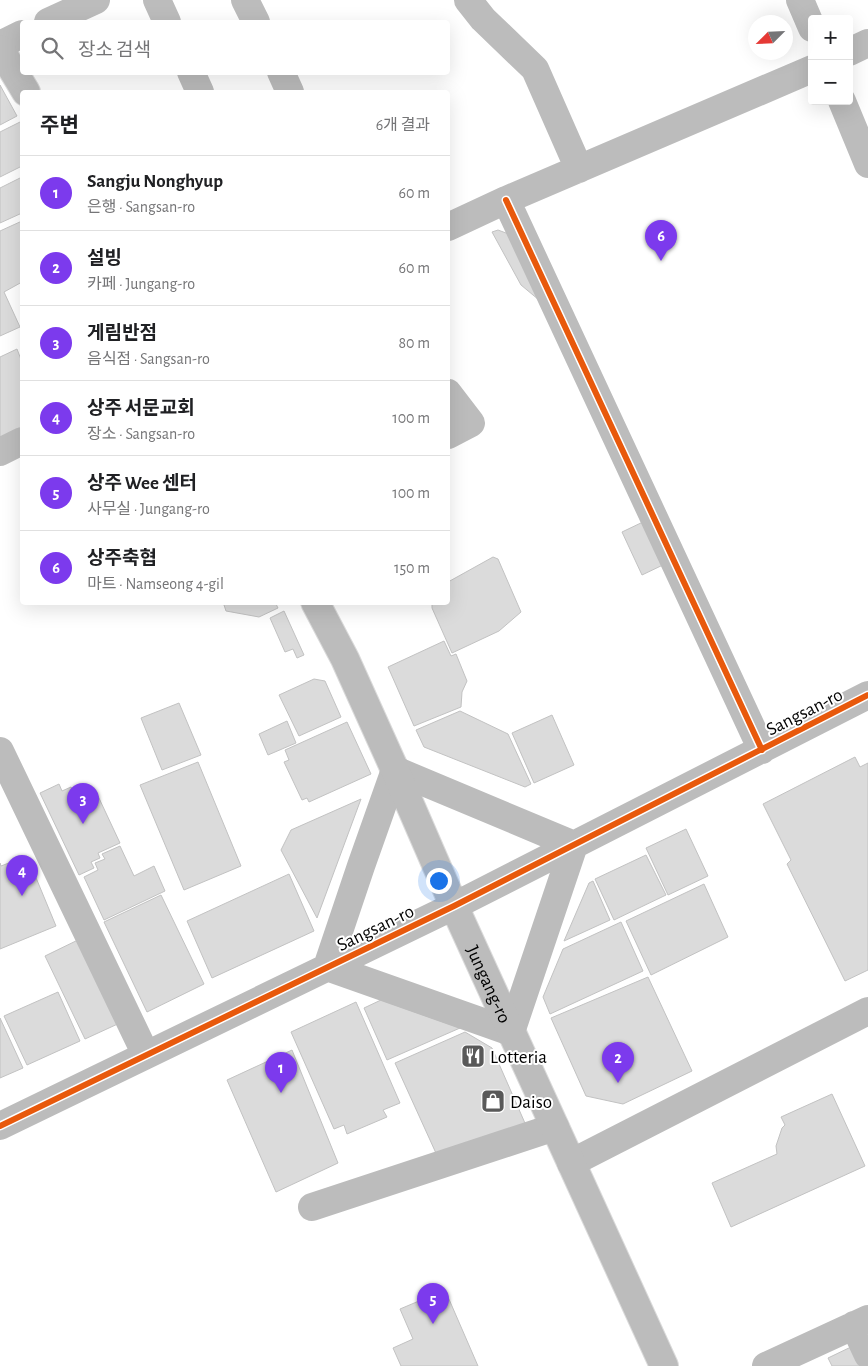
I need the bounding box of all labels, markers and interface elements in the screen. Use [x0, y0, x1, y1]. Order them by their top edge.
north arrow [748, 15, 793, 60]
map controls [808, 15, 853, 105]
button: + [808, 15, 853, 60]
search box [20, 20, 450, 75]
icon: search [38, 34, 66, 62]
text: 장소 검색 [78, 41, 151, 60]
button: − [808, 60, 853, 105]
text: 주변 [40, 115, 79, 136]
text: 6개 결과 [376, 117, 430, 133]
text: Sangju Nonghyup [87, 172, 223, 191]
text: 1 [53, 185, 59, 201]
text: 60 m [399, 185, 430, 201]
text: 은행 · Sangsan-ro [87, 199, 195, 215]
pin: 6 [645, 220, 677, 261]
text: 설빙 [87, 249, 122, 268]
text: 2 [52, 260, 60, 276]
text: 60 m [399, 260, 430, 276]
text: 카페 · Jungang-ro [87, 276, 195, 292]
text: 게림반점 [87, 324, 157, 343]
text: 3 [53, 335, 59, 351]
text: 80 m [399, 335, 430, 351]
text: 음식점 · Sangsan-ro [87, 351, 210, 367]
text: 상주 서문교회 [87, 399, 195, 418]
text: 4 [52, 410, 60, 426]
text: 100 m [392, 410, 430, 426]
text: 장소 · Sangsan-ro [87, 426, 195, 442]
text: 상주 Wee 센터 [87, 474, 197, 493]
text: 5 [53, 485, 59, 501]
text: 100 m [392, 485, 430, 501]
text: 사무실 · Jungang-ro [87, 501, 210, 517]
text: 상주축협 [87, 549, 157, 568]
text: 6 [52, 560, 60, 576]
text: 150 m [394, 560, 430, 576]
text: 마트 · Namseong 4-gil [87, 576, 224, 592]
street label: Sangsan-ro [763, 685, 846, 740]
pin: 3 [67, 783, 99, 824]
pin: 4 [6, 855, 38, 896]
your location [426, 868, 452, 894]
street label: Sangsan-ro [334, 902, 417, 955]
street label: Jungang-ro [462, 943, 514, 1026]
pin: 2 [602, 1042, 634, 1083]
restaurant icon: Lotteria [460, 1043, 486, 1069]
place label: Lotteria [490, 1048, 547, 1067]
pin: 1 [265, 1052, 297, 1093]
shop icon: Daiso [480, 1088, 506, 1114]
place label: Daiso [510, 1093, 552, 1112]
pin: 5 [417, 1283, 449, 1324]

